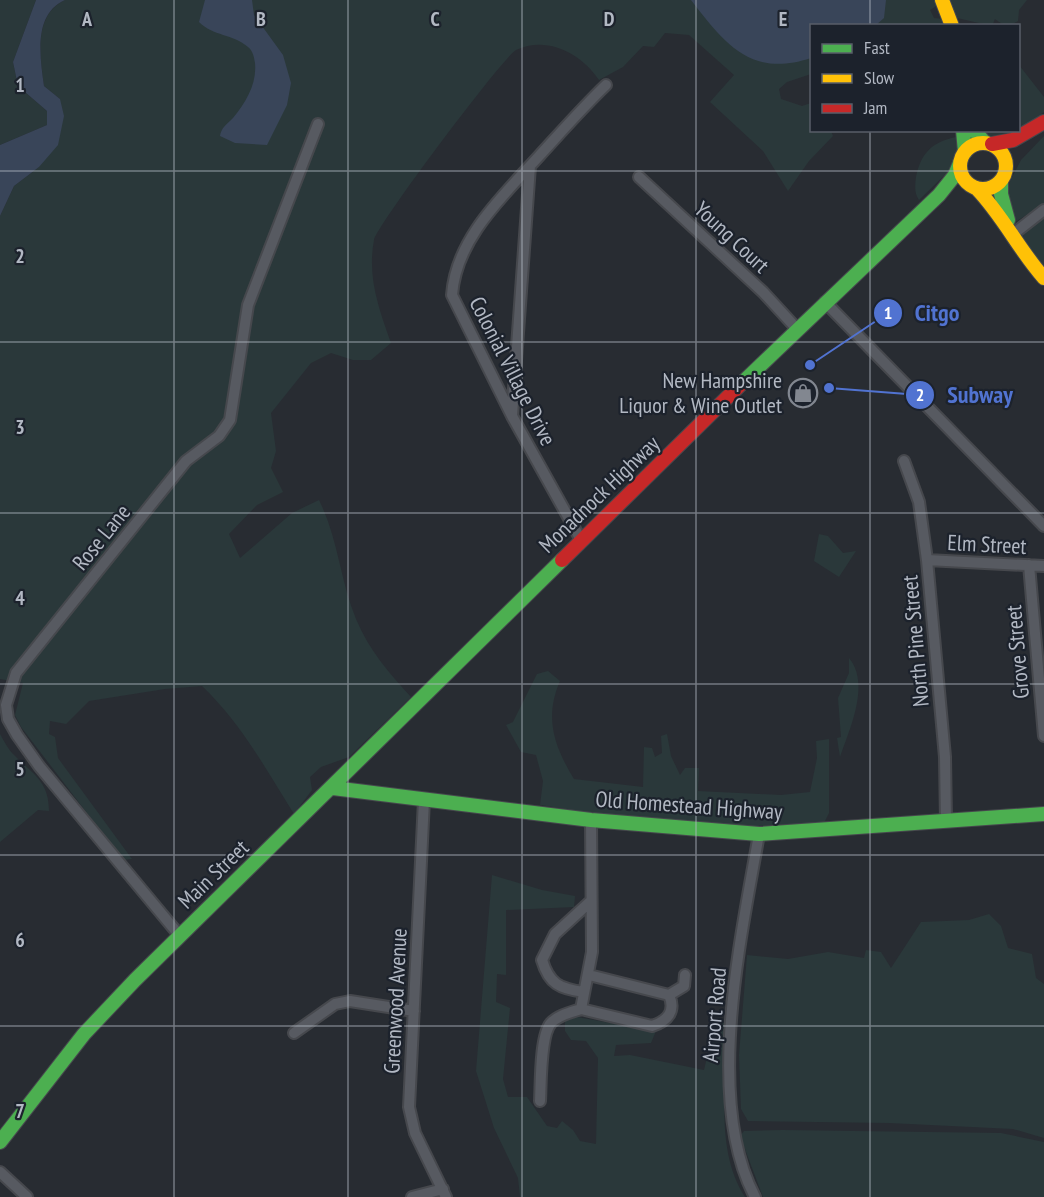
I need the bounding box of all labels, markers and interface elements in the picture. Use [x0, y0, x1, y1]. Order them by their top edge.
text: A [81, 6, 93, 32]
text: B [256, 6, 266, 32]
text: C [430, 6, 440, 32]
text: D [604, 6, 615, 32]
text: E [779, 6, 787, 32]
legend [810, 24, 1020, 132]
text: Fast [864, 36, 890, 59]
text: Slow [864, 66, 895, 89]
text: 1 [15, 72, 25, 98]
text: Jam [863, 96, 887, 119]
street label: Young Court [689, 195, 775, 279]
text: 2 [15, 243, 25, 269]
street label: Colonial Village Drive [463, 292, 563, 450]
callout: Citgo [873, 292, 972, 334]
text: Citgo [915, 297, 960, 328]
text: 1 [884, 301, 892, 324]
place label: New Hampshire Liquor & Wine Outlet [619, 366, 782, 419]
callout: Subway [905, 374, 1024, 416]
shop icon: New Hampshire Liquor & Wine Outlet [787, 377, 819, 409]
text: Subway [947, 379, 1013, 410]
text: 2 [916, 383, 924, 406]
text: 3 [15, 414, 25, 440]
street label: Monadnock Highway [533, 429, 666, 559]
street label: Rose Lane [66, 498, 136, 576]
street label: Elm Street [947, 528, 1027, 560]
street label: North Pine Street [895, 574, 935, 708]
text: 4 [15, 585, 25, 611]
street label: Grove Street [999, 604, 1035, 700]
text: 5 [15, 756, 25, 782]
street label: Old Homestead Highway [595, 785, 784, 826]
street label: Main Street [172, 834, 254, 914]
text: 6 [15, 927, 25, 953]
street label: Greenwood Avenue [377, 928, 413, 1074]
street label: Airport Road [696, 966, 732, 1064]
text: 7 [15, 1098, 25, 1124]

